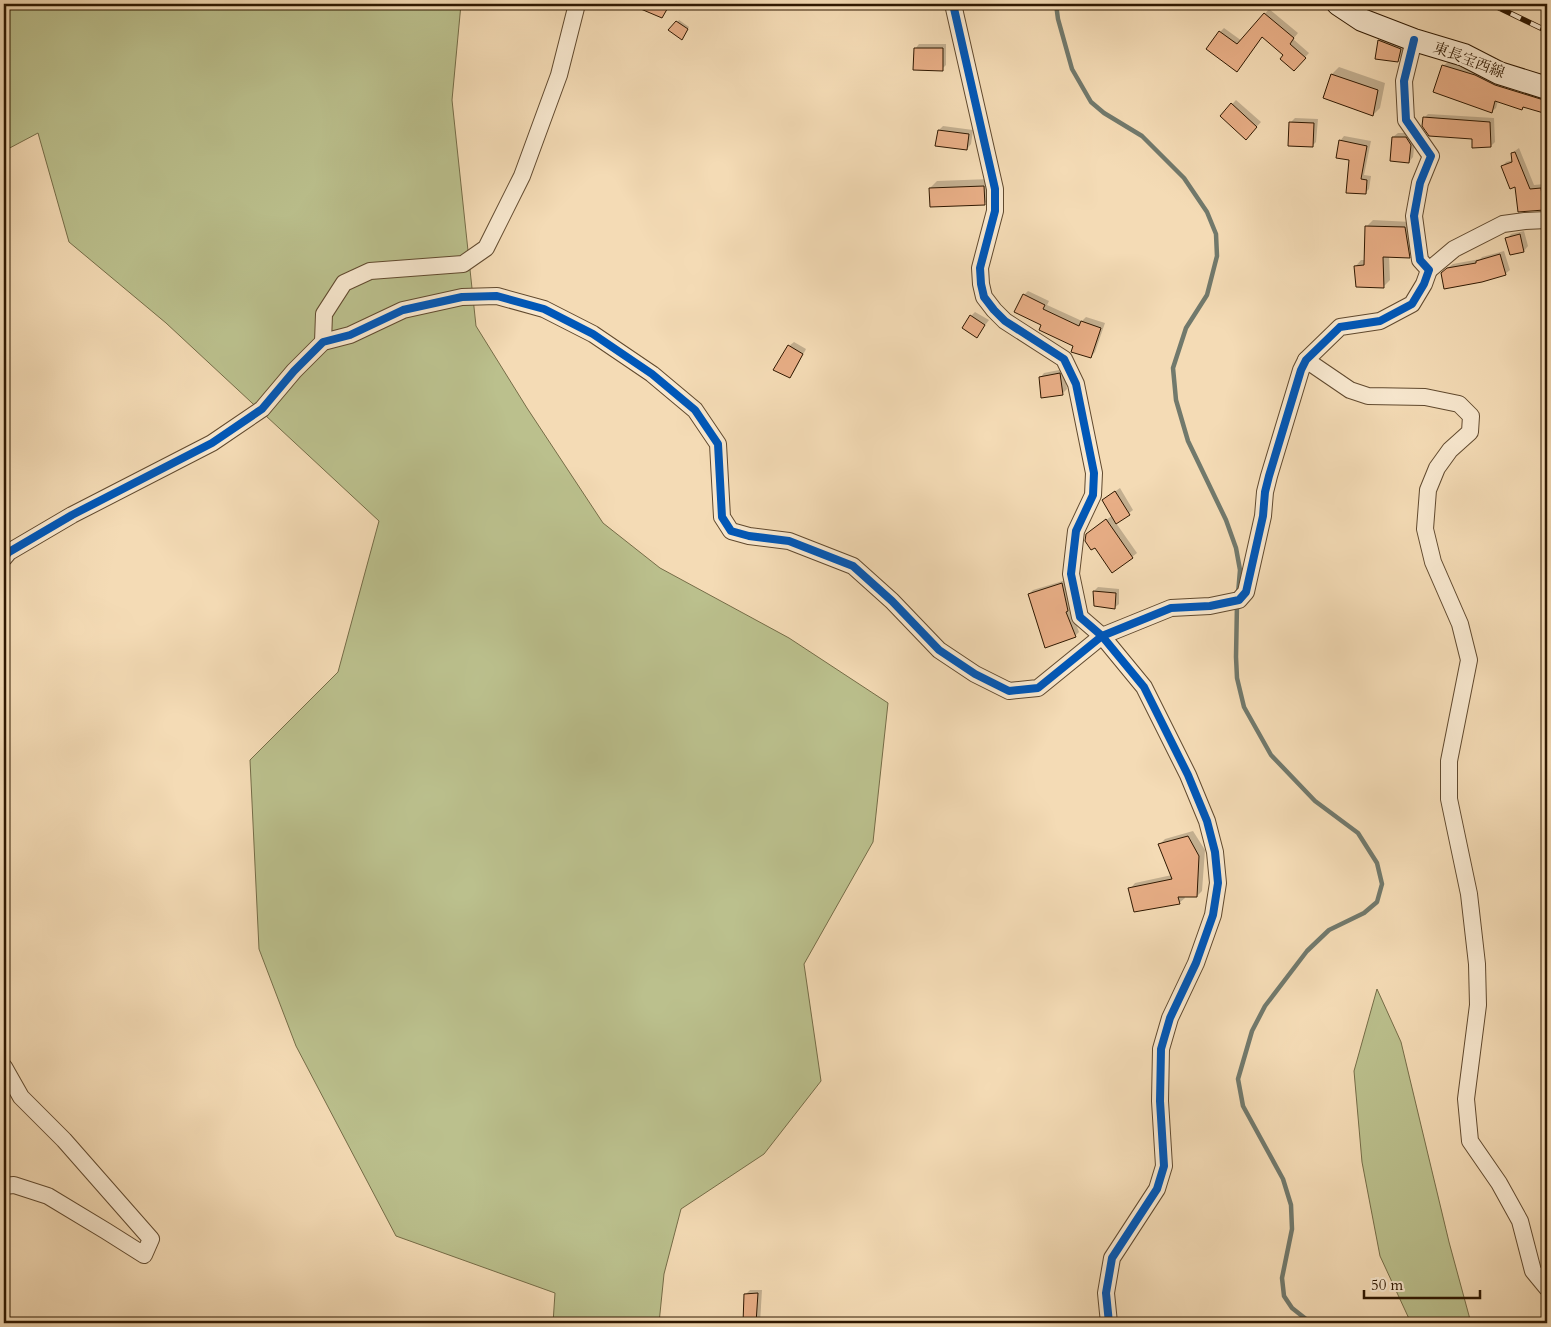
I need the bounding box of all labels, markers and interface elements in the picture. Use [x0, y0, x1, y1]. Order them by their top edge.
street label: 東長宝西線 [1430, 37, 1508, 83]
scale bar [1364, 1267, 1480, 1299]
text: 50 m [1371, 1275, 1403, 1295]

